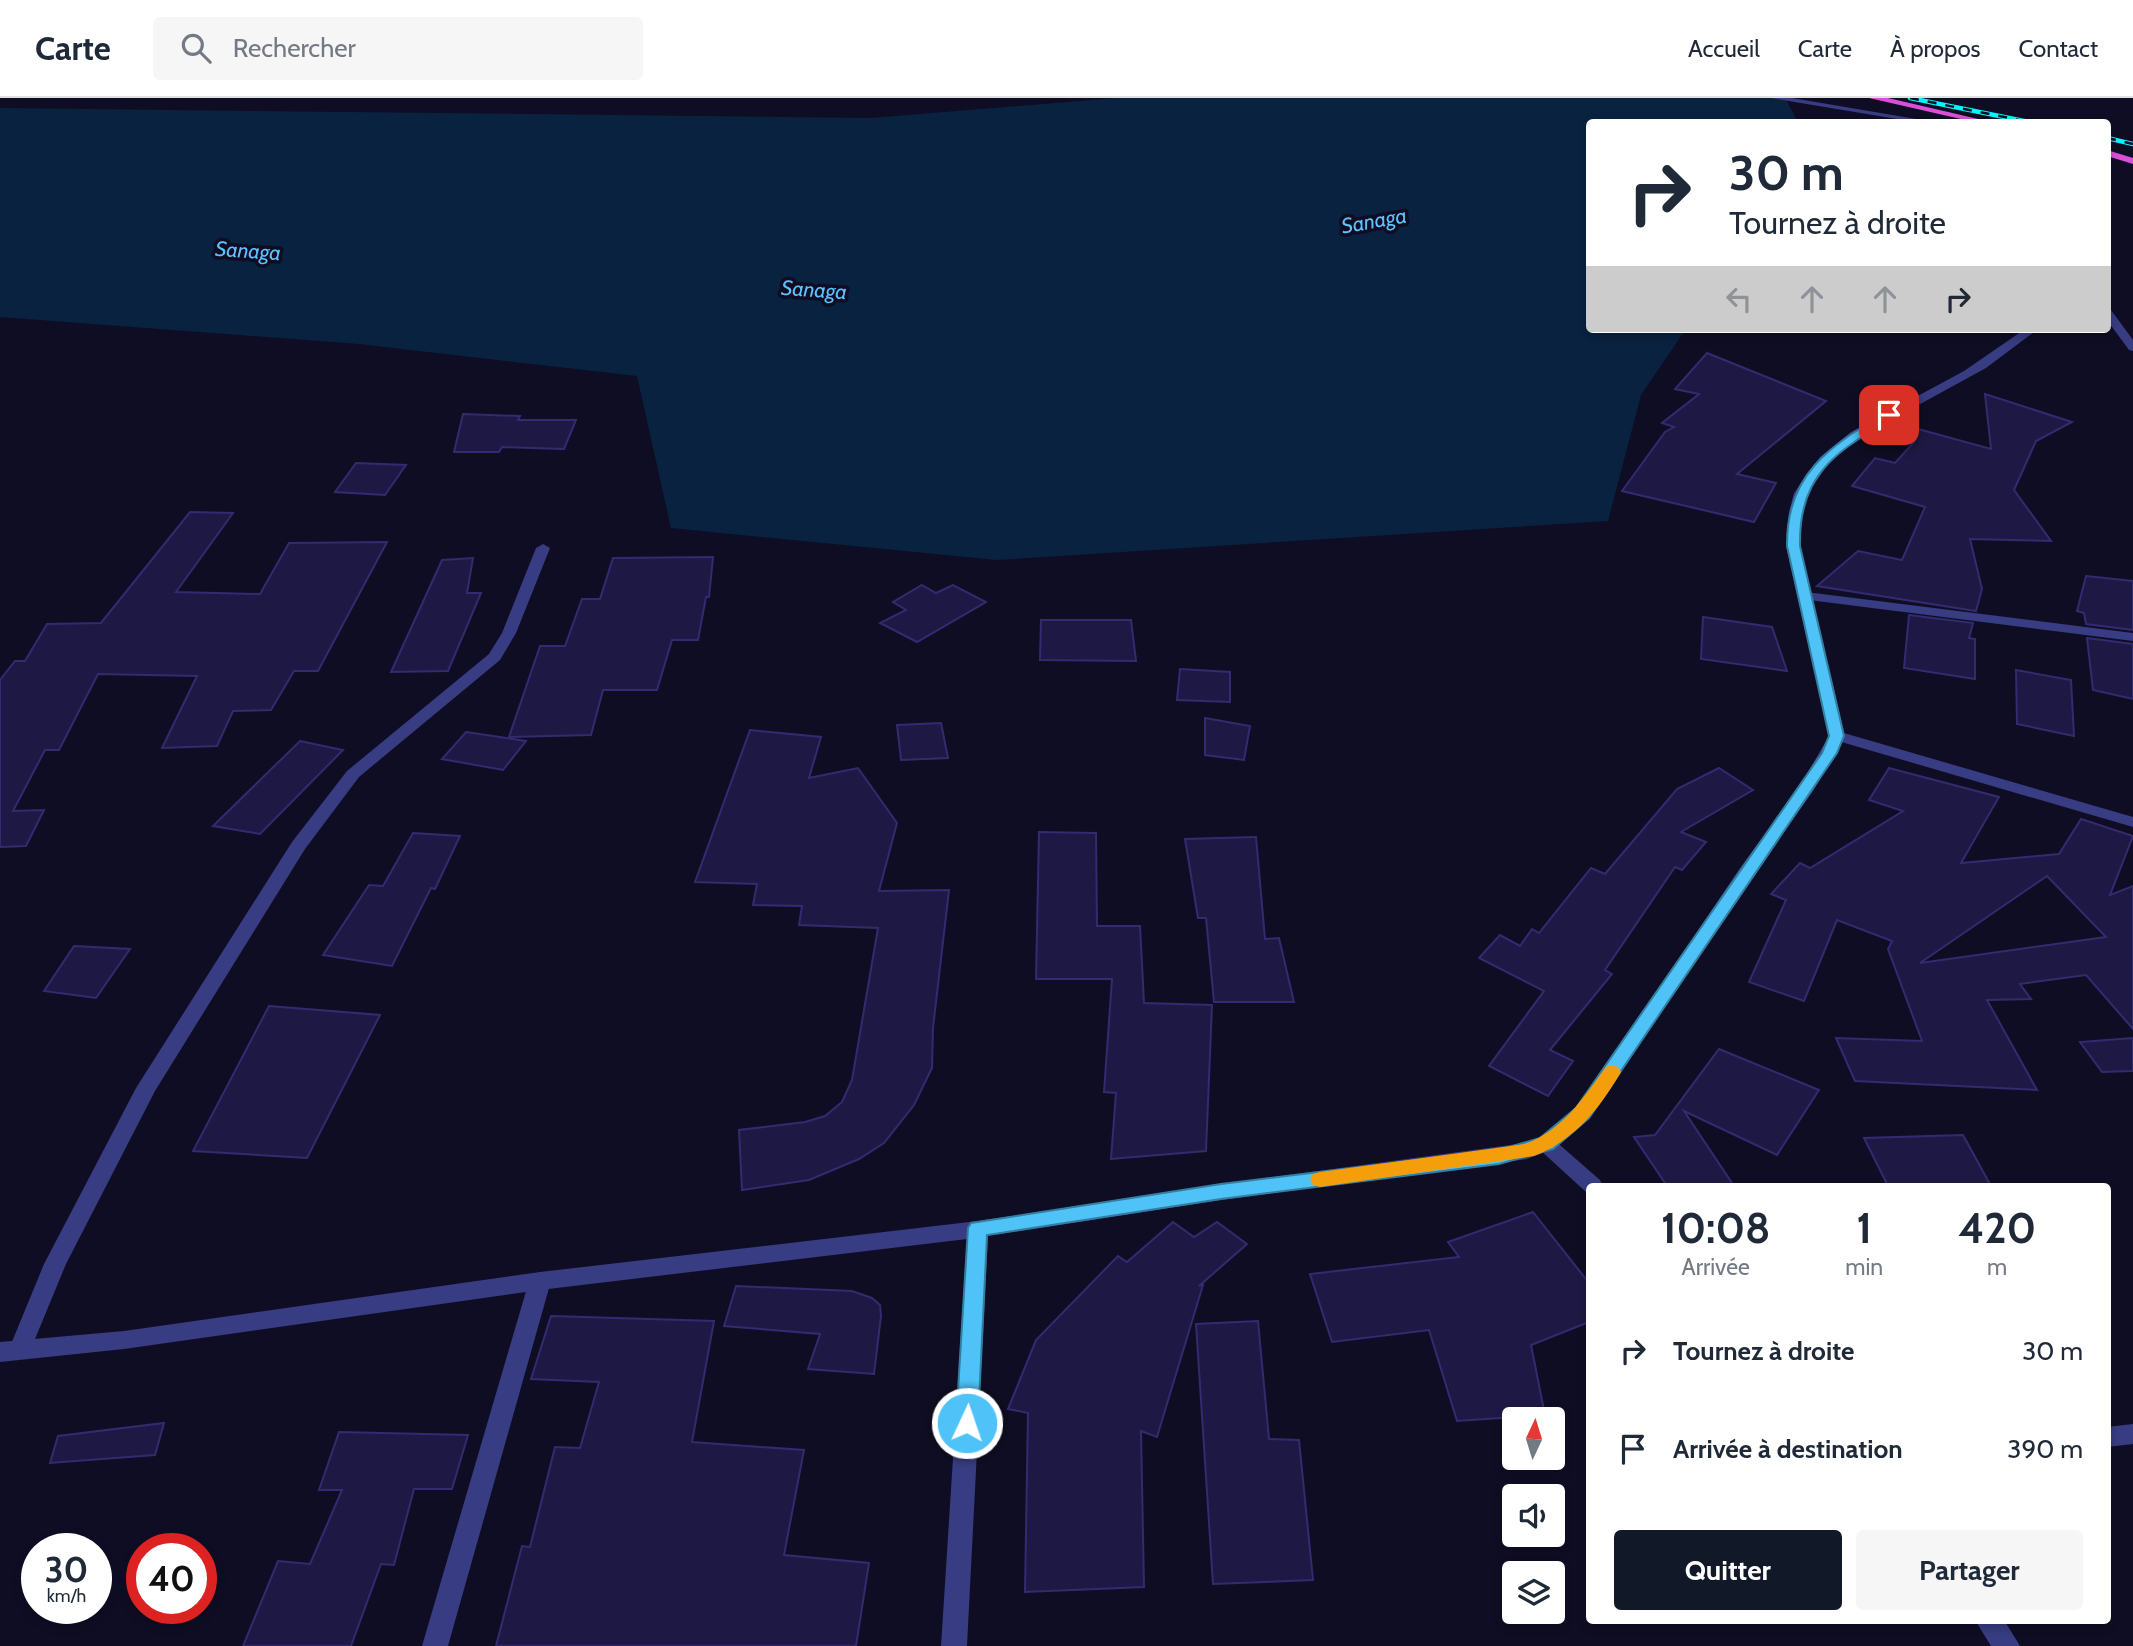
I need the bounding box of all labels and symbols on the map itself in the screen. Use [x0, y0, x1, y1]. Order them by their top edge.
water label: Sanaga [1339, 202, 1408, 239]
water label: Sanaga [214, 236, 282, 265]
water label: Sanaga [780, 275, 848, 304]
pin [1859, 385, 1919, 445]
position arrow [930, 1386, 1004, 1460]
north arrow [1502, 1407, 1564, 1470]
speed limit sign: 40 [126, 1533, 217, 1624]

